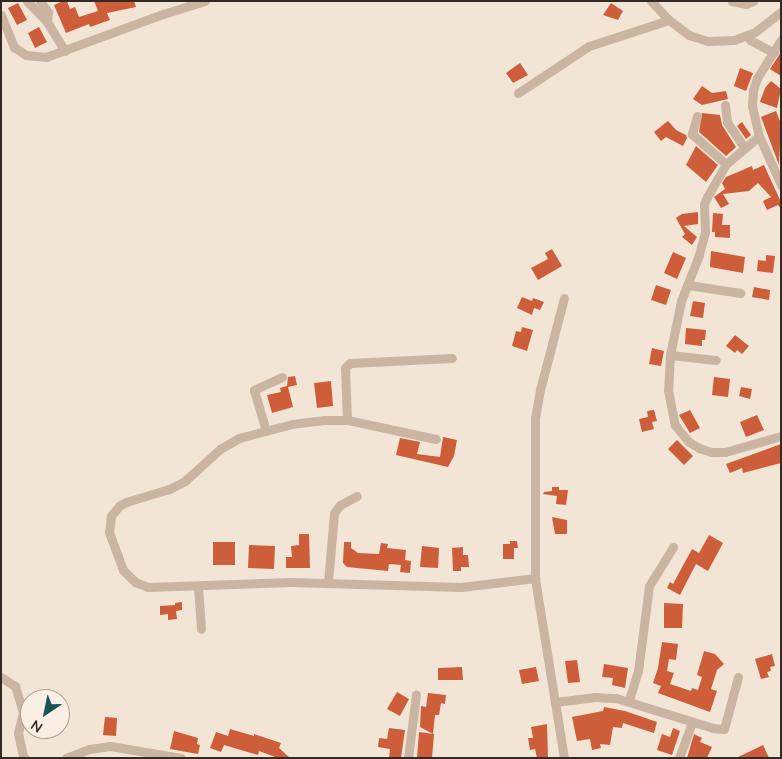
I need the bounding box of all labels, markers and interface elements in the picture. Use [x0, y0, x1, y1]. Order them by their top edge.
north arrow [20, 689, 70, 739]
text: N [27, 715, 47, 737]

